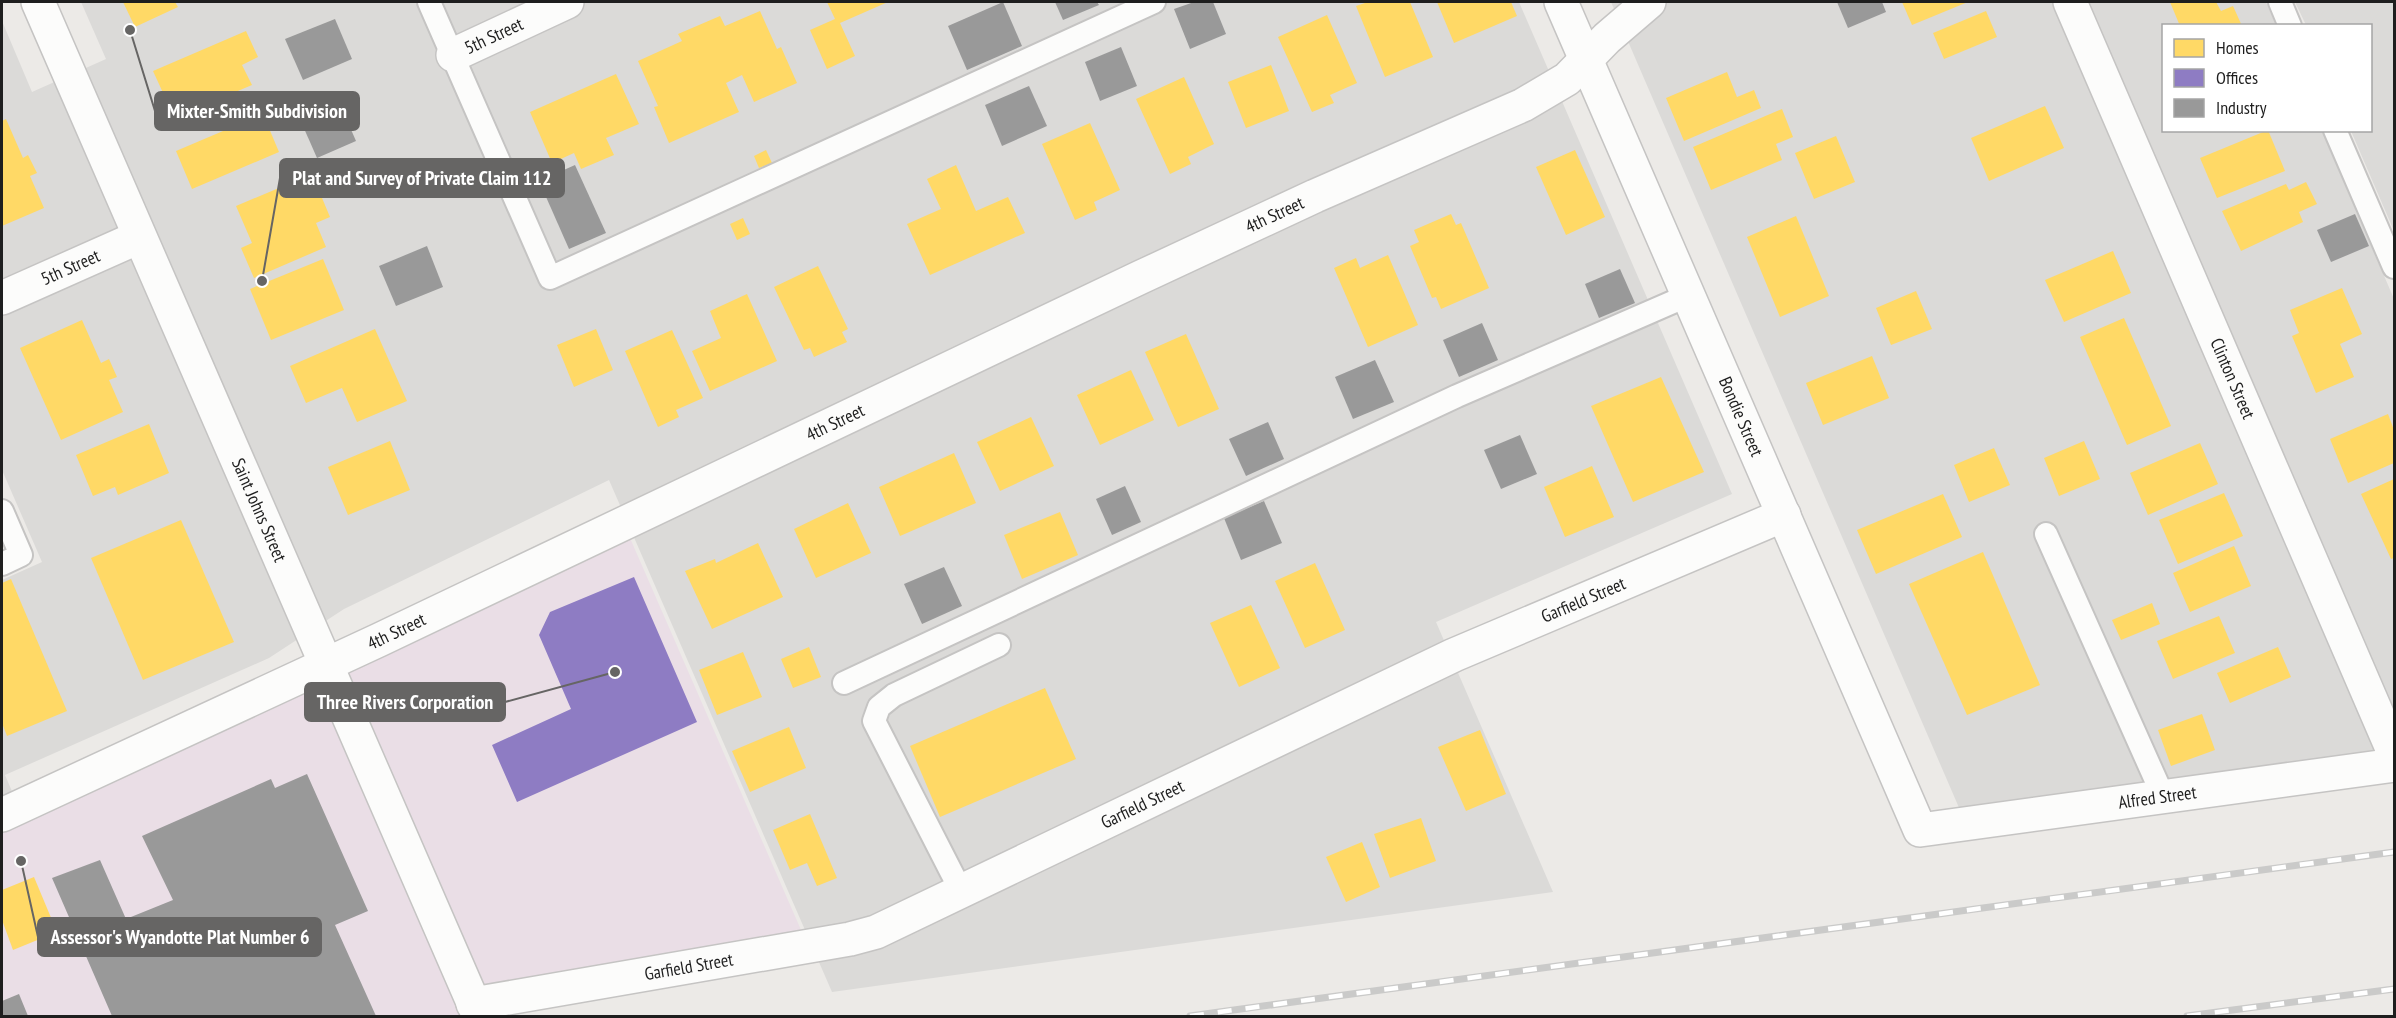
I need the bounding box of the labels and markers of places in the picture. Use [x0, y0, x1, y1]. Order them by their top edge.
callout: Mixter-Smith Subdivision [155, 92, 359, 130]
callout: Plat and Survey of Private Claim 112 [280, 159, 564, 197]
callout: Three Rivers Corporation [305, 683, 505, 721]
callout: Assessor's Wyandotte Plat Number 6 [38, 918, 321, 956]

